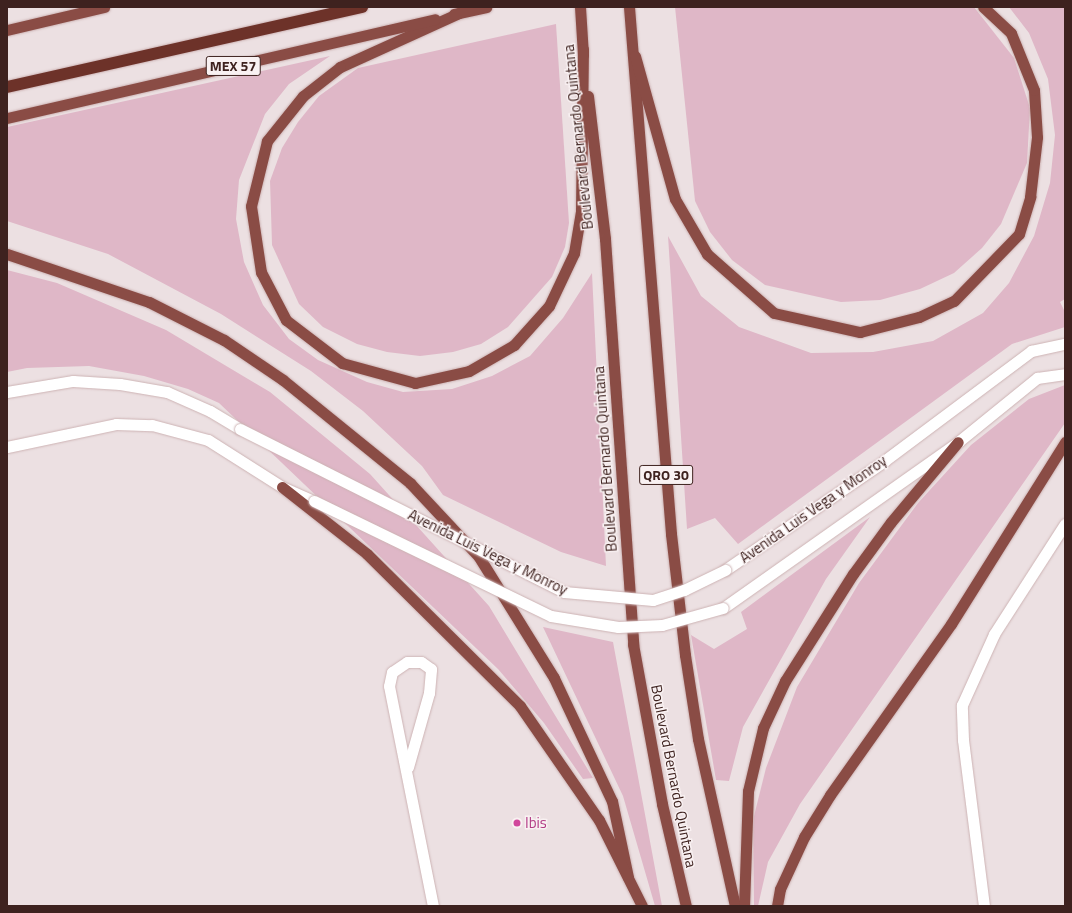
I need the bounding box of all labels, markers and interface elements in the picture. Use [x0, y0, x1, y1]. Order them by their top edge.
street label: Boulevard Bernardo Quintana [559, 44, 597, 230]
road number: MEX 57 [205, 54, 261, 78]
street label: Boulevard Bernardo Quintana [590, 366, 620, 552]
street label: Avenida Luis Vega y Monroy [736, 451, 890, 567]
road number: QRO 30 [639, 463, 693, 487]
street label: Avenida Luis Vega y Monroy [405, 505, 571, 599]
street label: Boulevard Bernardo Quintana [647, 683, 701, 869]
place label: Ibis [525, 814, 547, 832]
marker: Ibis [512, 818, 522, 828]

